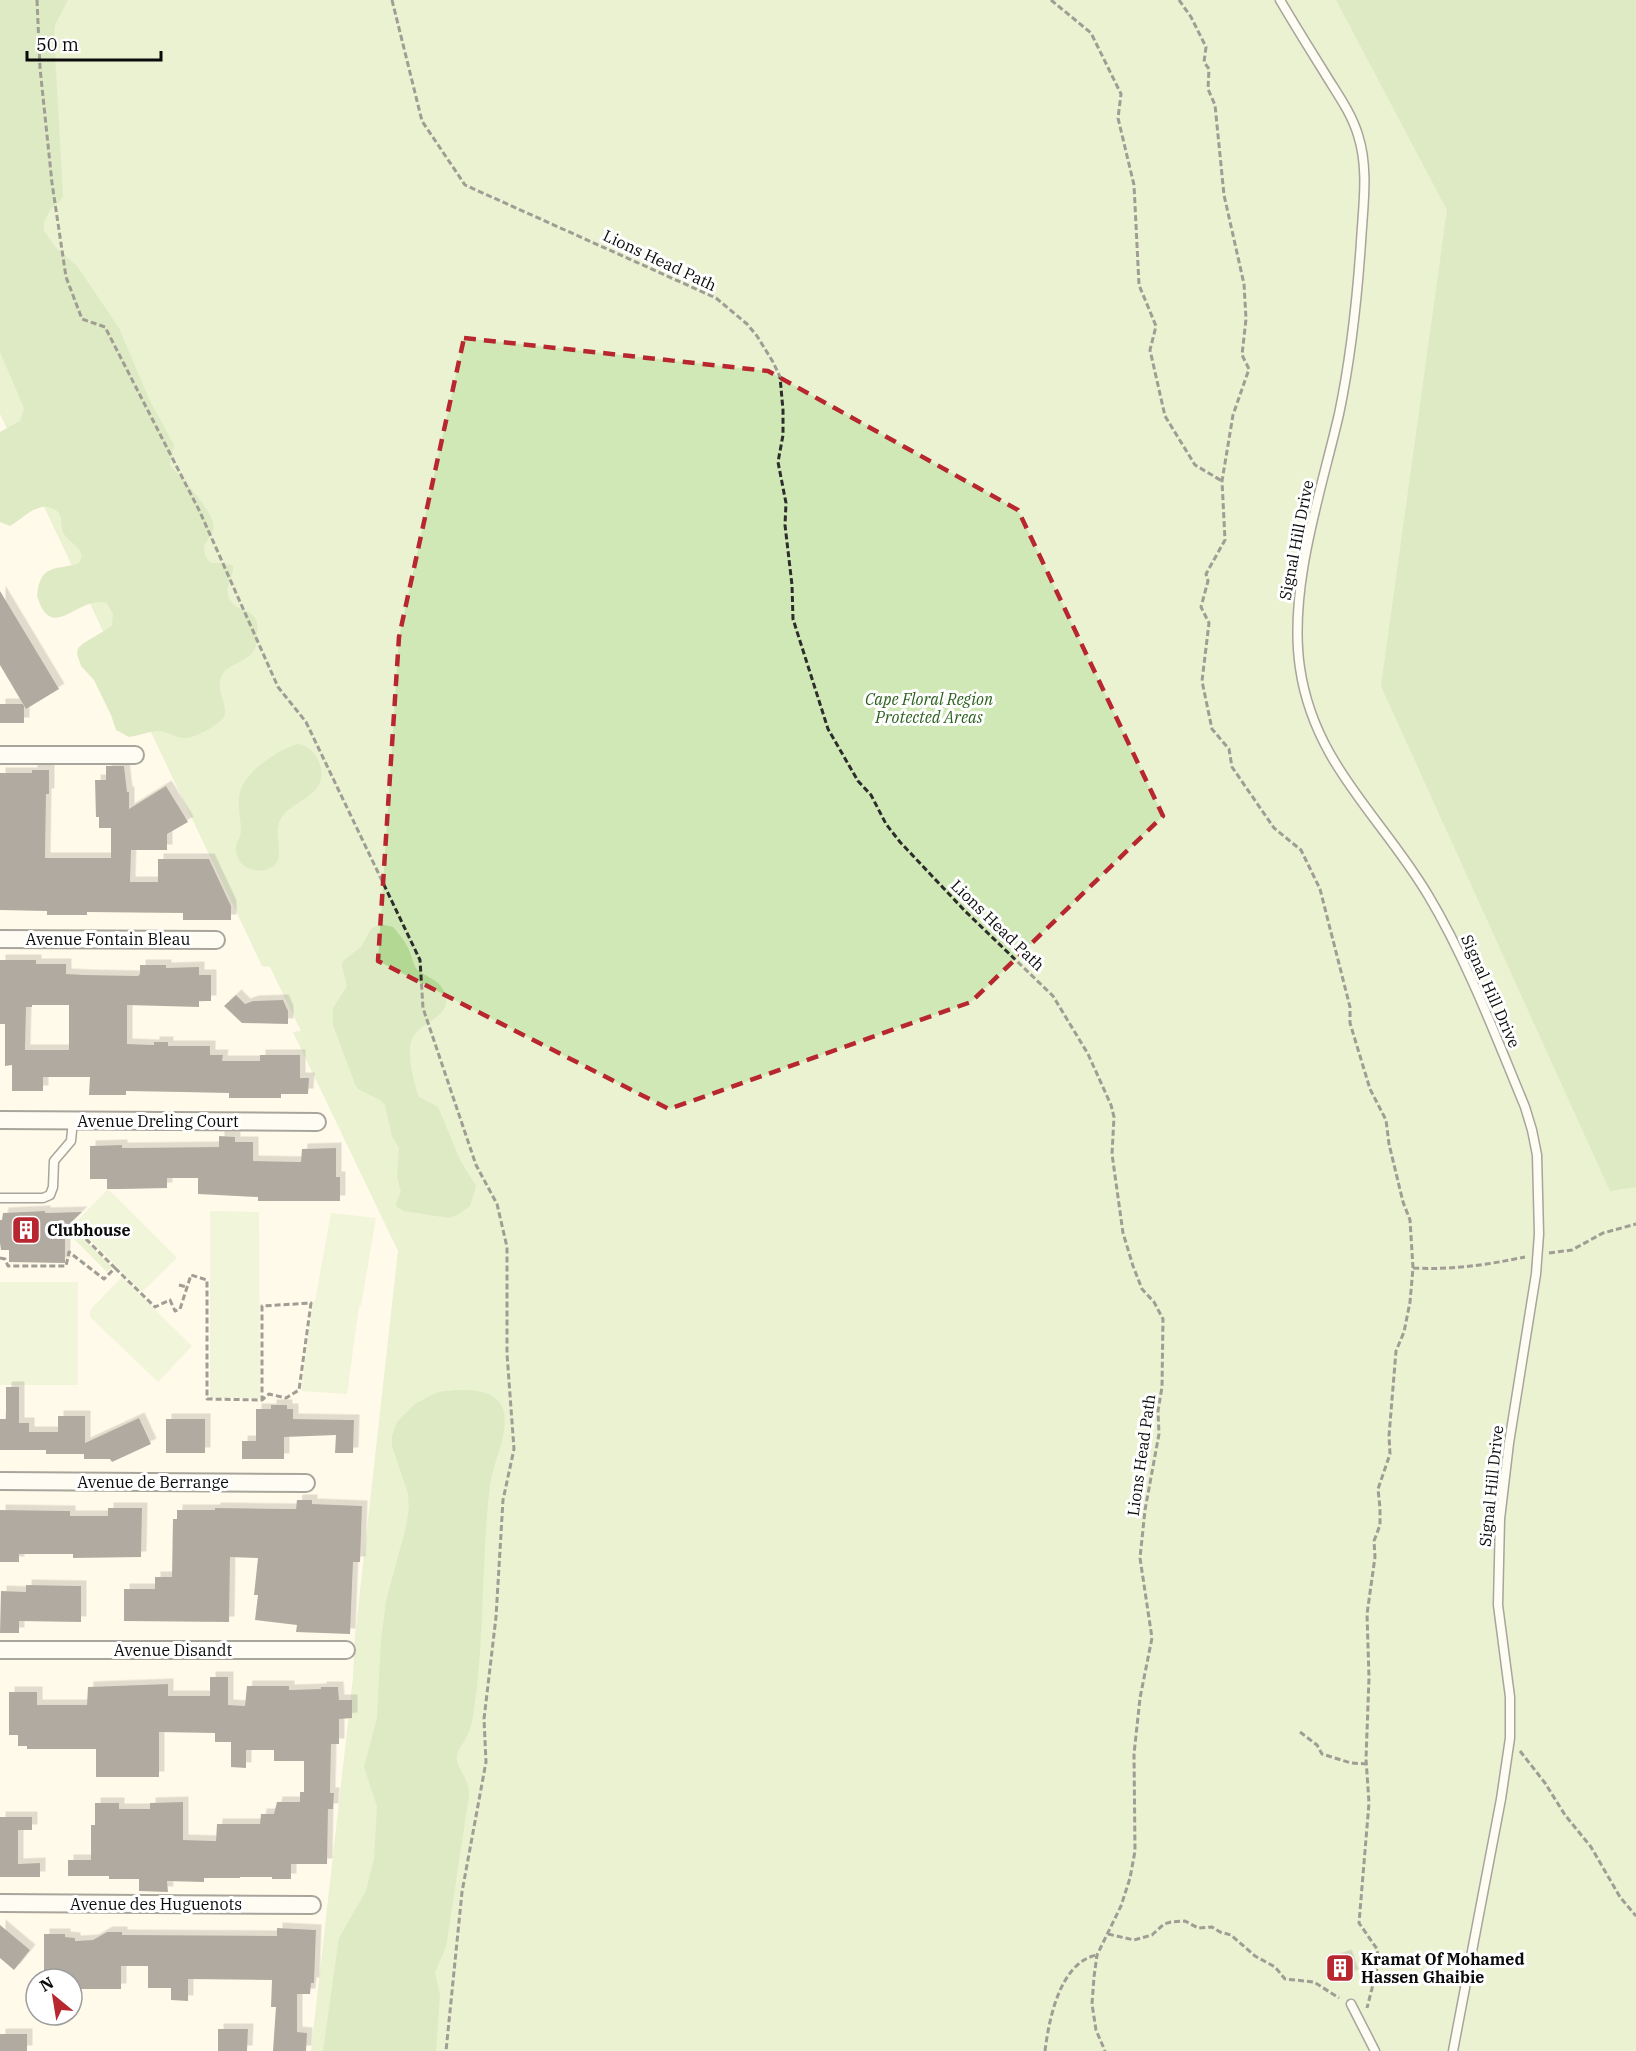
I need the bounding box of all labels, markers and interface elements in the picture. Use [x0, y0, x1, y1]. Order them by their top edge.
scale bar [27, 24, 160, 62]
text: 50 m [36, 33, 79, 56]
street label: Lions Head Path [600, 225, 720, 295]
street label: Signal Hill Drive [1275, 478, 1317, 602]
park label: Cape Floral Region Protected Areas [865, 689, 993, 727]
street label: Lions Head Path [947, 875, 1049, 975]
street label: Avenue Fontain Bleau [26, 929, 190, 949]
street label: Signal Hill Drive [1457, 931, 1525, 1051]
street label: Avenue Dreling Court [77, 1111, 239, 1131]
building icon: Clubhouse [10, 1214, 42, 1246]
place label: Clubhouse [47, 1220, 131, 1240]
street label: Lions Head Path [1123, 1393, 1159, 1517]
street label: Signal Hill Drive [1475, 1424, 1507, 1548]
street label: Avenue de Berrange [77, 1472, 229, 1492]
street label: Avenue Disandt [114, 1640, 233, 1660]
street label: Avenue des Huguenots [70, 1894, 242, 1914]
place label: Kramat Of Mohamed Hassen Ghaibie [1361, 1949, 1525, 1987]
building icon: Kramat Of Mohamed Hassen Ghaibie [1324, 1952, 1356, 1984]
north arrow [24, 1967, 84, 2027]
text: N [36, 1972, 57, 1996]

